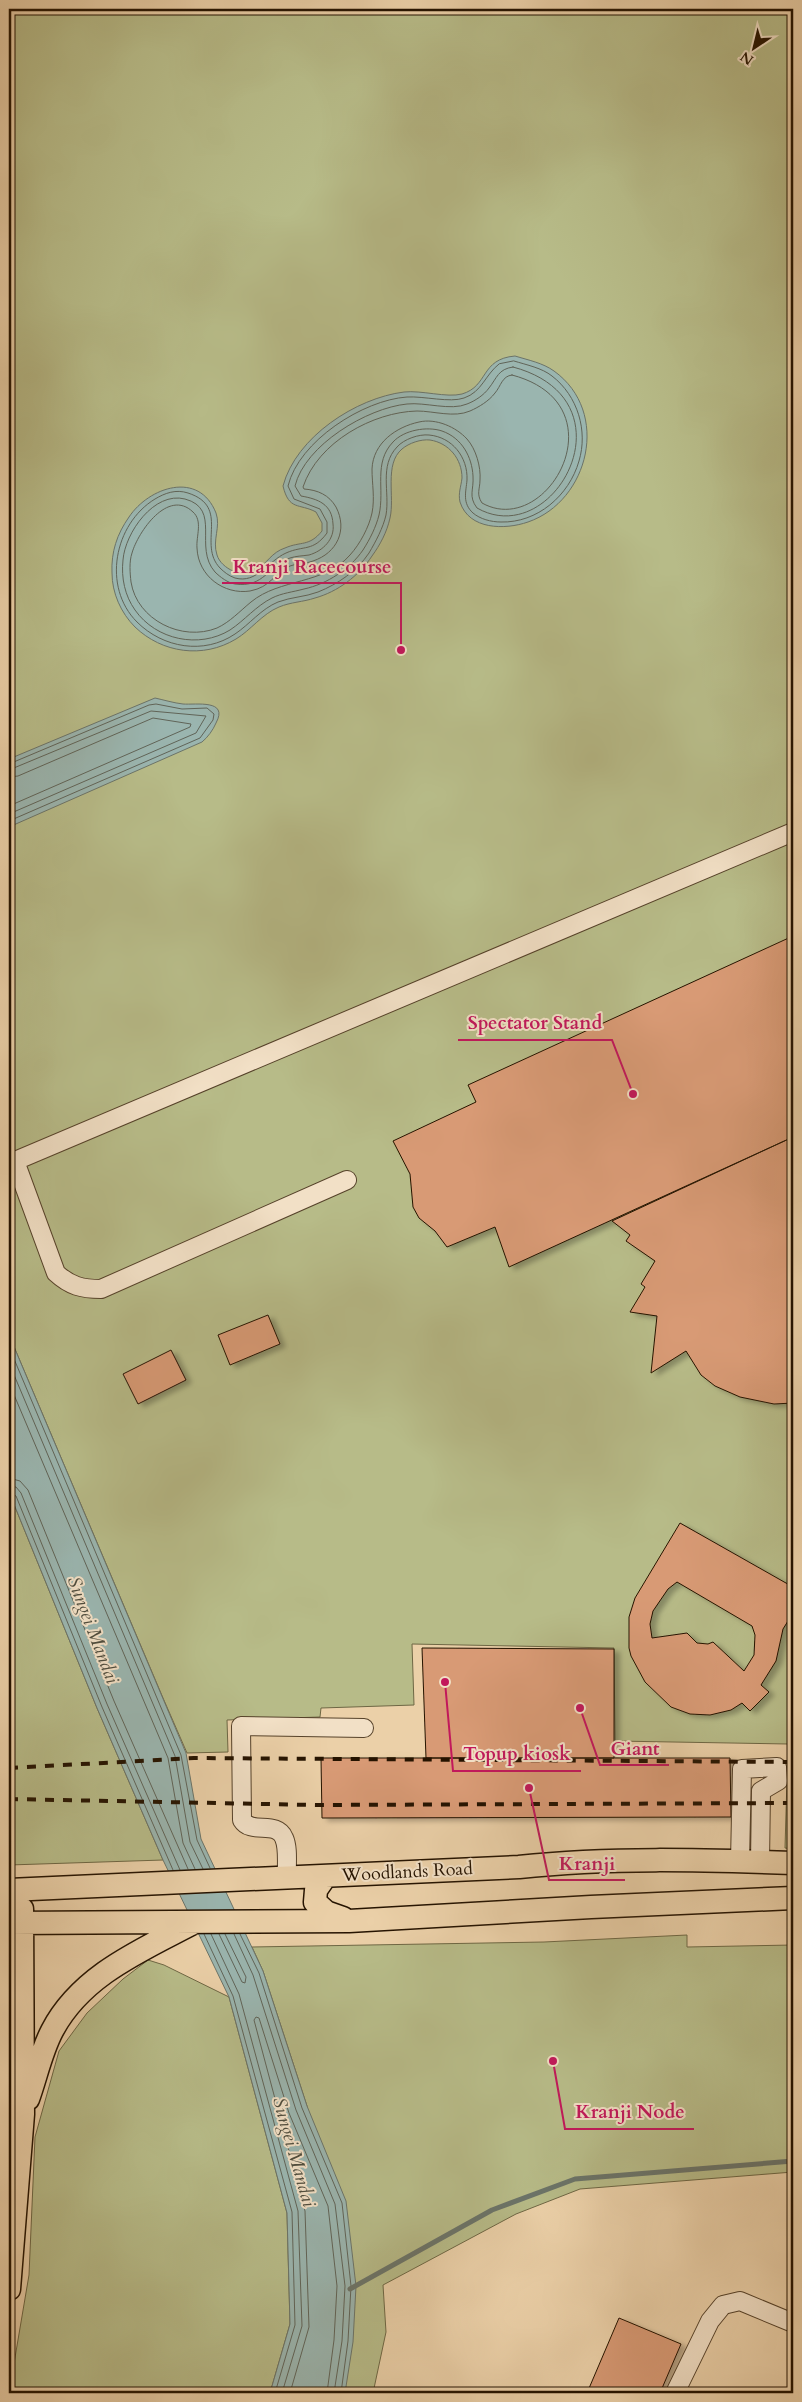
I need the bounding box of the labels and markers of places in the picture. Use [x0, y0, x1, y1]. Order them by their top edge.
callout: Kranji Racecourse [222, 549, 401, 583]
callout: Spectator Stand [458, 1006, 612, 1040]
callout: Giant [600, 1731, 669, 1765]
callout: Topup kiosk [453, 1737, 581, 1771]
callout: Kranji [549, 1846, 625, 1880]
callout: Kranji Node [565, 2095, 694, 2129]

